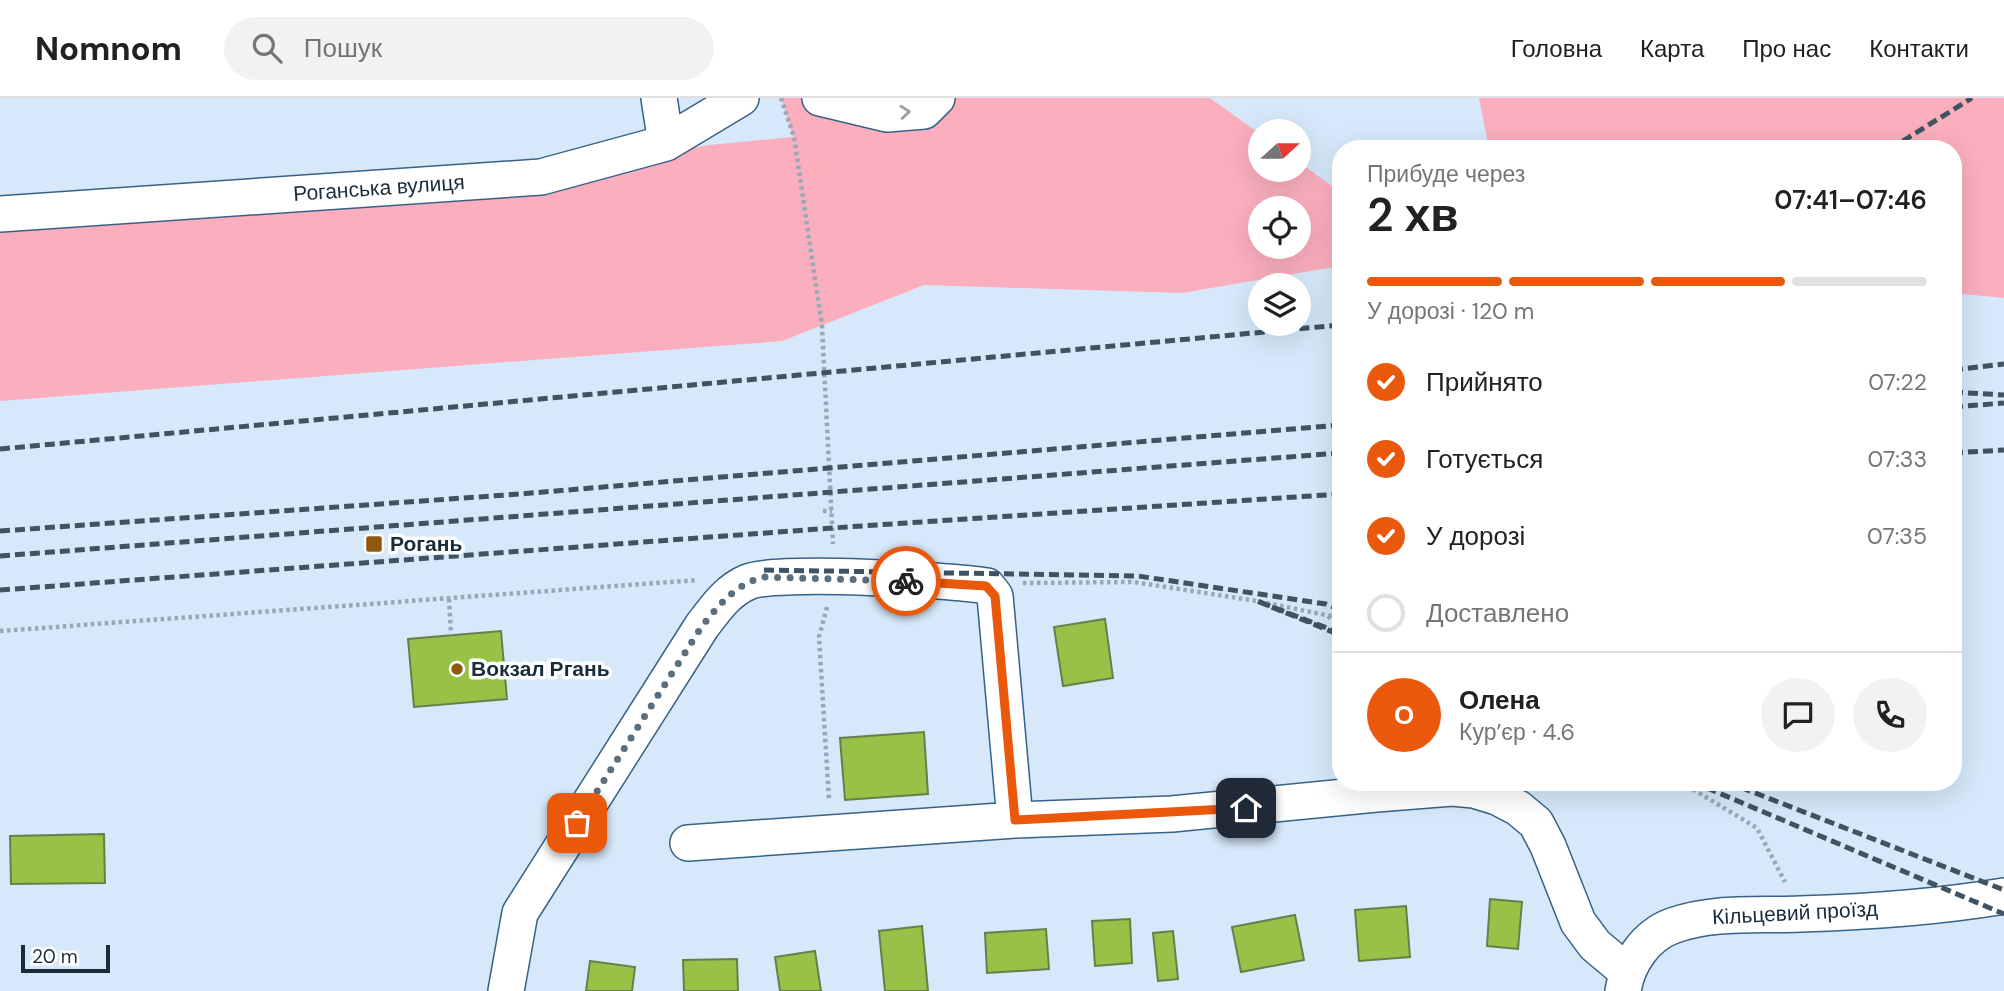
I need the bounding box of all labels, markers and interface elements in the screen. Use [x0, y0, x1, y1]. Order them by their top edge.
search box [224, 17, 714, 80]
text: Nomnom [35, 27, 182, 70]
icon: search [248, 29, 286, 67]
text: Пошук [304, 31, 382, 65]
text: Головна [1511, 33, 1602, 64]
text: Карта [1640, 33, 1704, 64]
text: Про нас [1742, 33, 1831, 64]
text: Контакти [1869, 33, 1969, 64]
one-way arrow [900, 105, 911, 120]
north arrow [1248, 119, 1311, 182]
map controls [1248, 119, 1311, 336]
text: Прибуде через [1367, 159, 1525, 189]
street label: Роганська вулиця [292, 168, 466, 208]
text: 07:41–07:46 [1774, 183, 1927, 217]
text: 2 хв [1367, 185, 1459, 245]
button: locate [1248, 196, 1311, 259]
button: layers [1248, 273, 1311, 336]
text: У дорозі · 120 m [1367, 296, 1534, 326]
icon: check [1367, 363, 1405, 401]
text: Прийнято [1426, 365, 1543, 399]
text: 07:22 [1868, 367, 1927, 397]
icon: check [1367, 440, 1405, 478]
text: Готується [1426, 442, 1543, 476]
text: 07:33 [1867, 444, 1927, 474]
icon: check [1367, 517, 1405, 555]
text: У дорозі [1426, 519, 1525, 553]
text: 07:35 [1867, 521, 1927, 551]
place label: Рогань [390, 530, 462, 558]
marker: Рогань [364, 534, 384, 554]
courier [871, 546, 941, 616]
icon: bike [887, 562, 925, 600]
text: Доставлено [1426, 596, 1569, 630]
place label: Вокзал Ргань [471, 655, 610, 683]
marker: Вокзал Ргань [449, 661, 465, 677]
button: chat [1761, 678, 1835, 752]
button: phone [1853, 678, 1927, 752]
text: Олена [1459, 683, 1540, 717]
text: О [1394, 698, 1414, 732]
text: Кур’єр · 4.6 [1459, 717, 1575, 747]
pin [1216, 778, 1276, 838]
icon: home [1227, 789, 1265, 827]
pin [547, 793, 607, 853]
icon: bag [558, 804, 596, 842]
street label: Кільцевий проїзд [1711, 895, 1879, 931]
scale bar [21, 942, 110, 974]
text: 20 m [32, 944, 78, 969]

